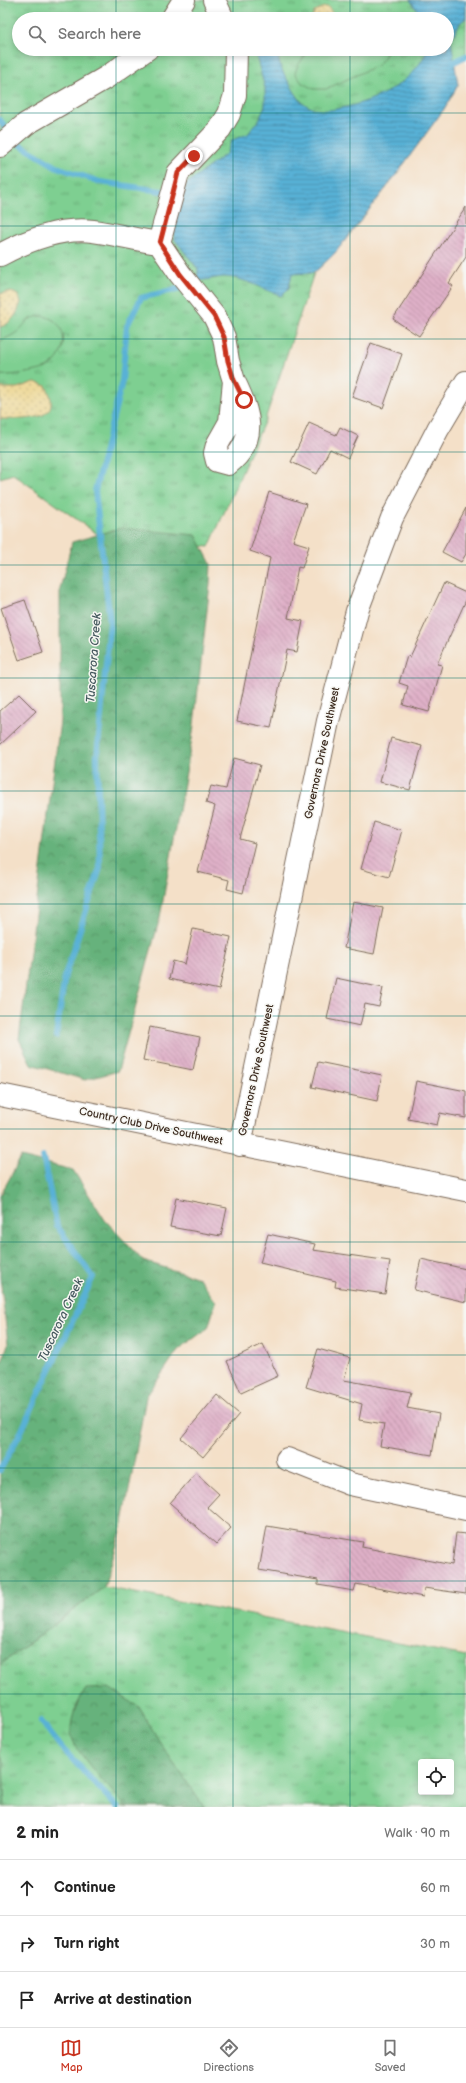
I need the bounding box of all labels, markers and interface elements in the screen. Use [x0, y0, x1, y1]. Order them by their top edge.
search box [12, 12, 454, 56]
icon: search [26, 23, 48, 45]
text: Search here [58, 25, 141, 44]
route end [185, 147, 203, 165]
route start [235, 391, 253, 409]
water label: Tuscarora Creek [83, 612, 105, 703]
street label: Governors Drive Southwest [302, 685, 342, 820]
street label: Governors Drive Southwest [236, 1002, 276, 1137]
street label: Country Club Drive Southwest [78, 1104, 225, 1148]
water label: Tuscarora Creek [35, 1275, 87, 1364]
map controls [418, 1759, 454, 1795]
button: locate [418, 1759, 454, 1795]
text: 2 min [16, 1823, 59, 1843]
text: Walk · 90 m [384, 1825, 450, 1841]
icon: ahead [16, 1877, 38, 1899]
text: Continue [54, 1878, 116, 1897]
text: 60 m [420, 1880, 450, 1896]
icon: right [16, 1933, 38, 1955]
text: Turn right [54, 1934, 119, 1953]
text: 30 m [420, 1936, 450, 1952]
icon: arrive [16, 1989, 38, 2011]
text: Arrive at destination [54, 1990, 192, 2009]
tab: Map [60, 2037, 83, 2074]
tab: Directions [203, 2037, 254, 2074]
tab: Saved [375, 2037, 406, 2074]

